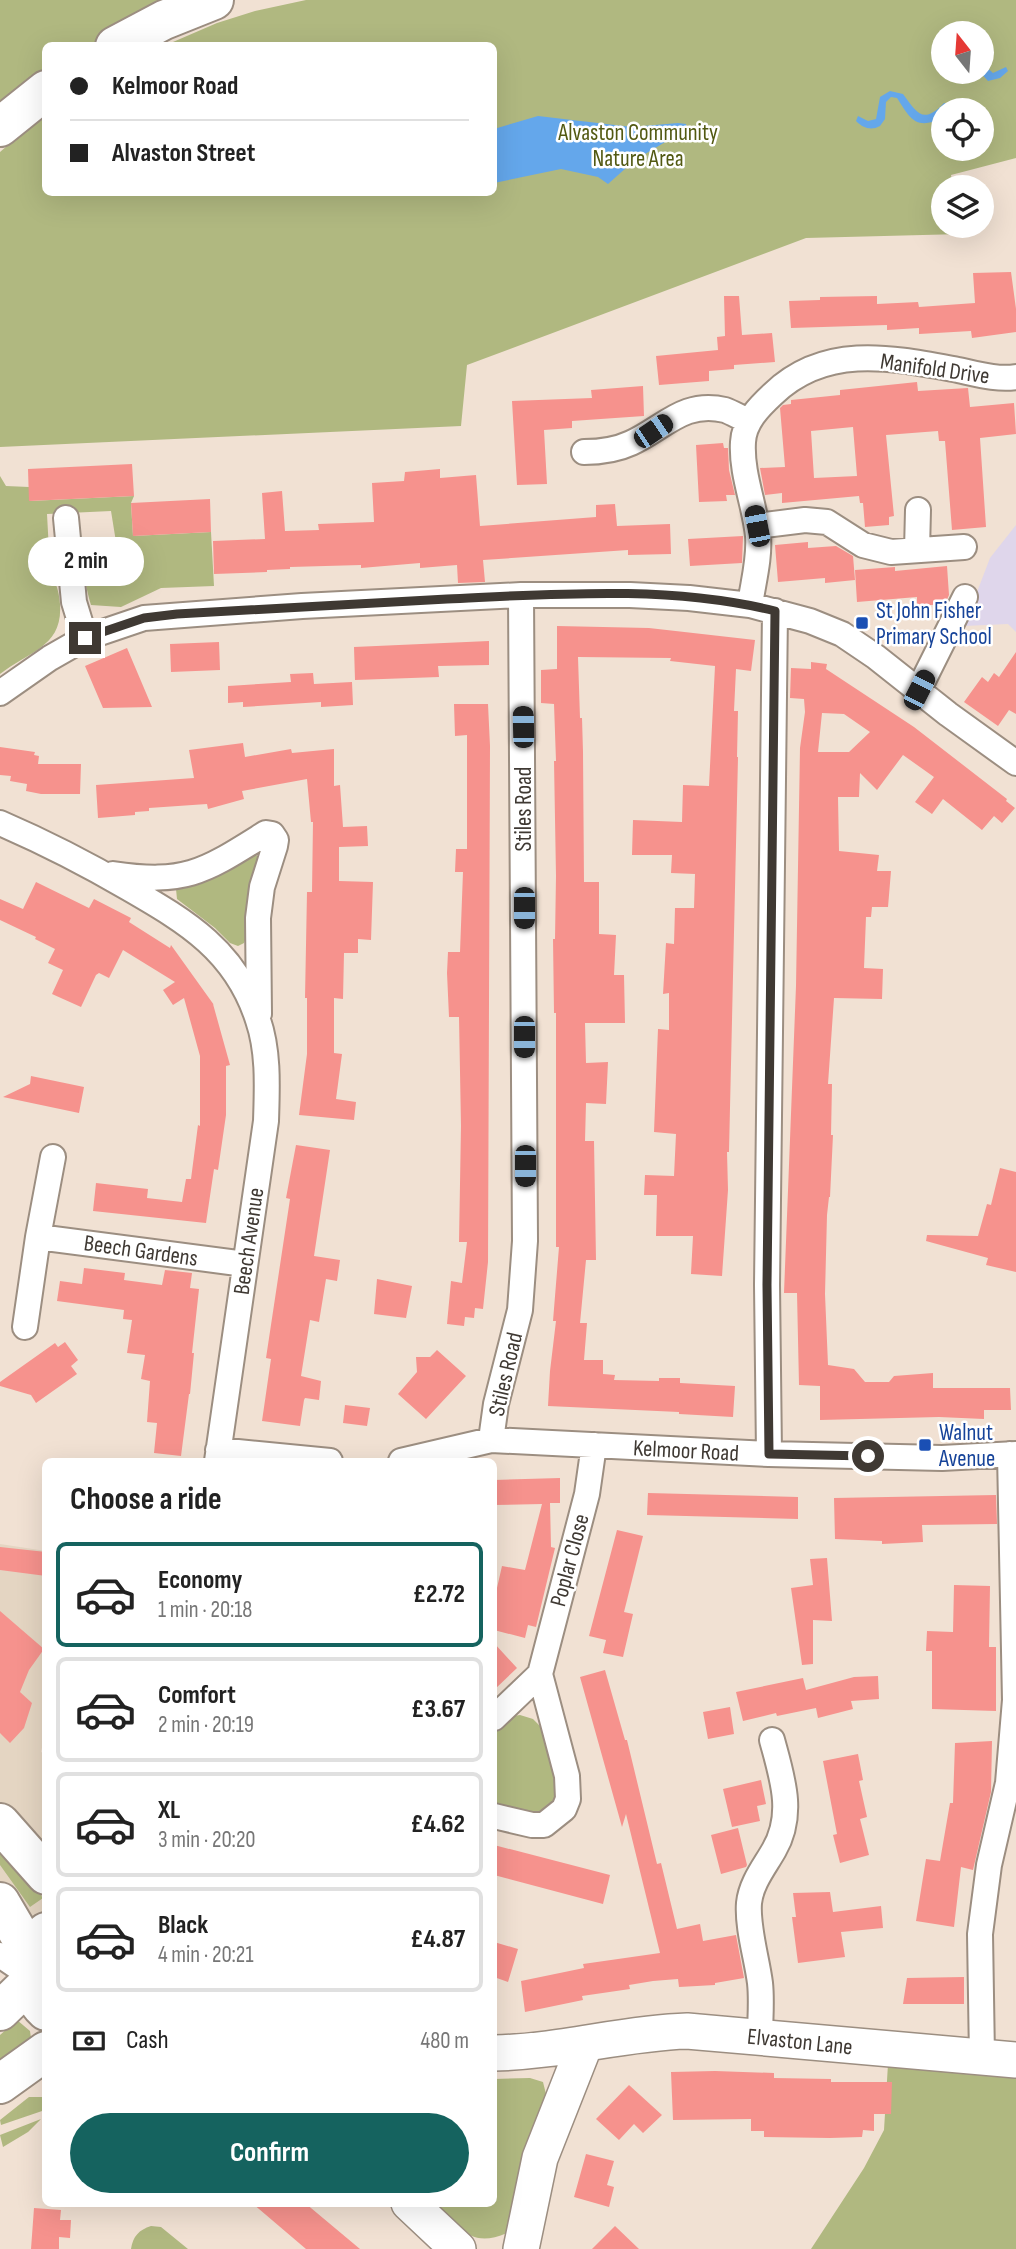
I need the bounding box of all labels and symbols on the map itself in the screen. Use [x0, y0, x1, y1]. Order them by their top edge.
north arrow [931, 21, 994, 84]
park label: Alvaston Community Nature Area [557, 119, 718, 173]
street label: Manifold Drive [878, 347, 991, 391]
car [630, 411, 677, 451]
car [743, 503, 772, 549]
callout: 2 min [27, 536, 143, 586]
place label: St John Fisher Primary School [876, 597, 992, 651]
marker: St John Fisher Primary School [854, 615, 870, 631]
route end [69, 622, 101, 654]
car [901, 667, 938, 713]
car [513, 706, 534, 748]
street label: Stiles Road [510, 767, 538, 851]
car [514, 887, 535, 929]
car [514, 1016, 535, 1058]
car [515, 1145, 536, 1187]
street label: Beech Avenue [228, 1186, 270, 1296]
street label: Beech Gardens [82, 1229, 200, 1273]
street label: Stiles Road [483, 1330, 529, 1419]
place label: Walnut Avenue [938, 1419, 995, 1473]
street label: Kelmoor Road [632, 1434, 740, 1468]
marker: Walnut Avenue [917, 1437, 933, 1453]
route start [852, 1440, 884, 1472]
street label: Poplar Close [544, 1511, 596, 1610]
street label: Elvaston Lane [746, 2023, 854, 2061]

